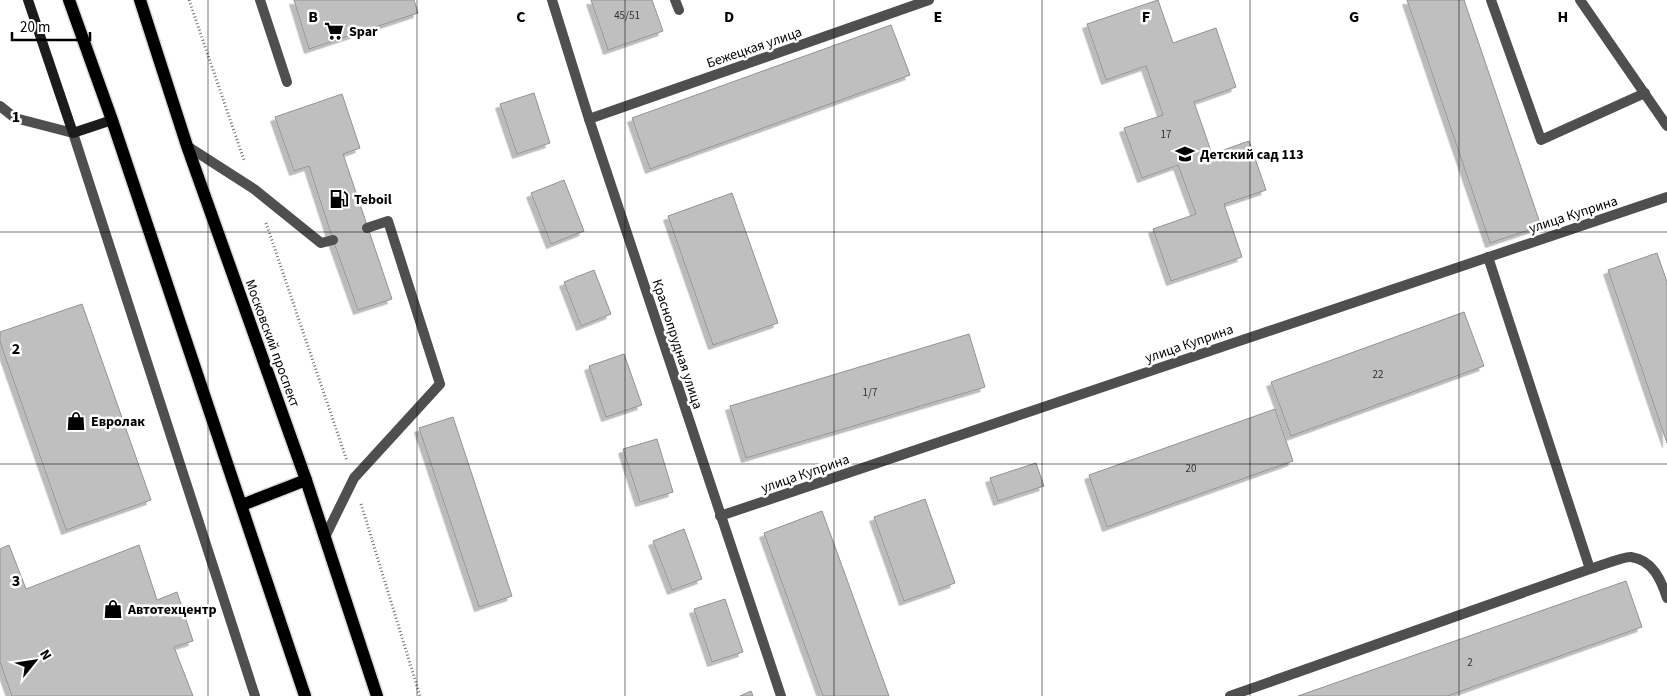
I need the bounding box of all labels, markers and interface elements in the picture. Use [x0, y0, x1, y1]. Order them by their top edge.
text: B [308, 6, 318, 28]
text: C [516, 6, 526, 28]
text: D [724, 6, 734, 28]
text: E [934, 6, 942, 28]
text: F [1142, 6, 1150, 28]
text: G [1349, 6, 1359, 28]
text: H [1558, 6, 1568, 28]
house number: 45/51 [614, 8, 640, 23]
scale bar [12, 10, 90, 42]
text: 20 m [20, 17, 50, 38]
supermarket icon: Spar [323, 20, 345, 42]
place label: Spar [349, 22, 378, 42]
street label: Бежецкая улица [704, 22, 805, 74]
text: 1 [12, 106, 20, 128]
house number: 17 [1161, 127, 1171, 142]
school or university icon: Детский сад 113 [1174, 143, 1196, 165]
place label: Детский сад 113 [1200, 145, 1304, 165]
fuel station icon: Teboil [328, 188, 350, 210]
place label: Teboil [354, 190, 392, 210]
street label: улица Куприна [1526, 191, 1620, 239]
street label: Московский проспект [240, 277, 305, 411]
street label: Краснопрудная улица [647, 277, 708, 412]
street label: улица Куприна [1142, 319, 1236, 368]
text: 2 [12, 338, 20, 360]
house number: 22 [1373, 367, 1383, 382]
house number: 1/7 [863, 385, 877, 400]
shop icon: Евролак [65, 410, 87, 432]
place label: Евролак [91, 412, 145, 432]
street label: улица Куприна [758, 449, 852, 498]
house number: 20 [1186, 461, 1196, 476]
text: 3 [12, 570, 20, 592]
shop icon: Автотехцентр [102, 598, 124, 620]
place label: Автотехцентр [127, 600, 217, 620]
north arrow [10, 636, 60, 686]
text: N [34, 646, 56, 664]
house number: 2 [1467, 655, 1473, 670]

